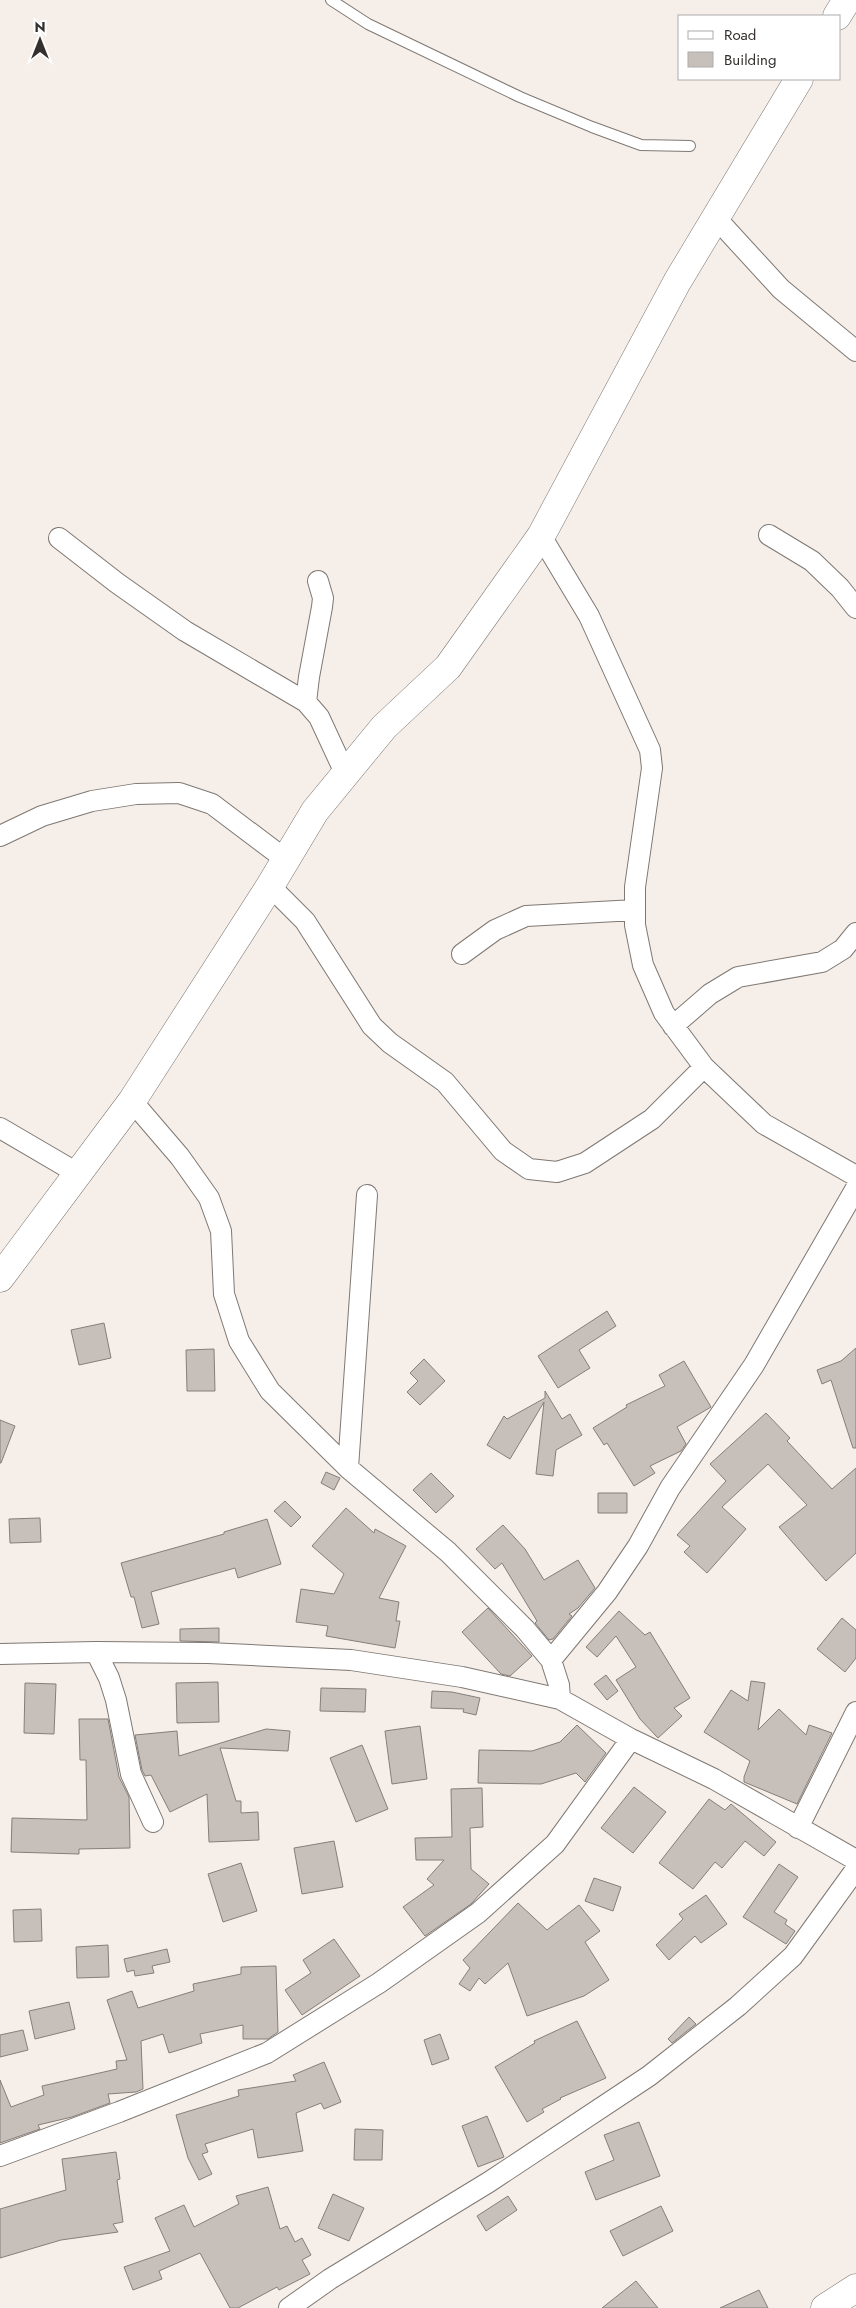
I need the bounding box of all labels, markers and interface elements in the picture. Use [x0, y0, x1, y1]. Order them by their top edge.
north arrow [15, 15, 65, 65]
legend [678, 15, 841, 80]
text: N [34, 17, 46, 37]
text: Road [724, 24, 756, 46]
text: Building [724, 49, 776, 71]

